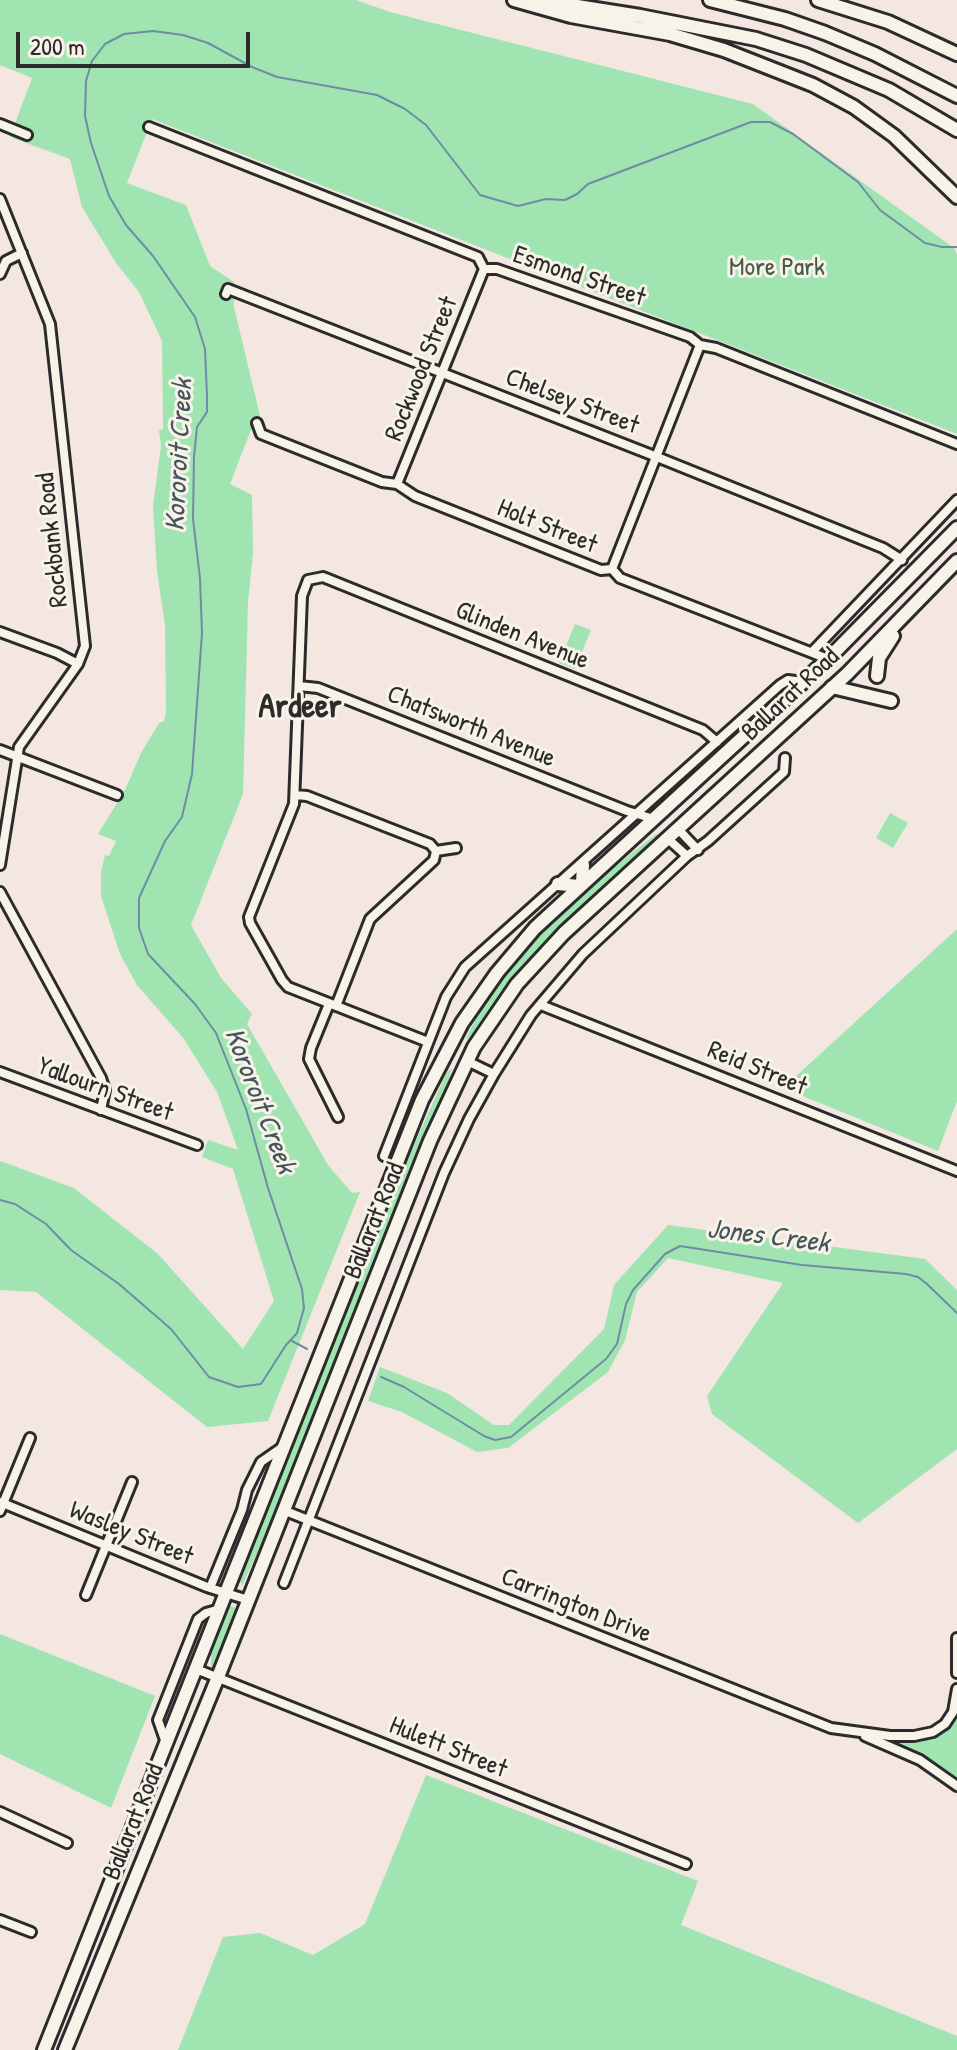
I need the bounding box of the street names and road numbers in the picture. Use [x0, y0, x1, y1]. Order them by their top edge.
street label: Esmond Street [509, 240, 649, 314]
street label: Rockwood Street [379, 292, 465, 446]
street label: Chelsey Street [501, 362, 643, 442]
street label: Rockbank Road [30, 471, 76, 609]
street label: Holt Street [492, 493, 602, 561]
street label: Glinden Avenue [451, 595, 593, 677]
street label: Ballarat Road [736, 642, 846, 748]
street label: Chatsworth Avenue [382, 679, 560, 775]
street label: Reid Street [703, 1035, 811, 1103]
street label: Yallourn Street [33, 1051, 177, 1129]
street label: Ballarat Road [338, 1158, 412, 1284]
street label: Wasley Street [64, 1495, 198, 1573]
street label: Carrington Drive [496, 1562, 656, 1650]
street label: Hulett Street [385, 1710, 511, 1786]
street label: Ballarat Road [97, 1759, 171, 1885]

